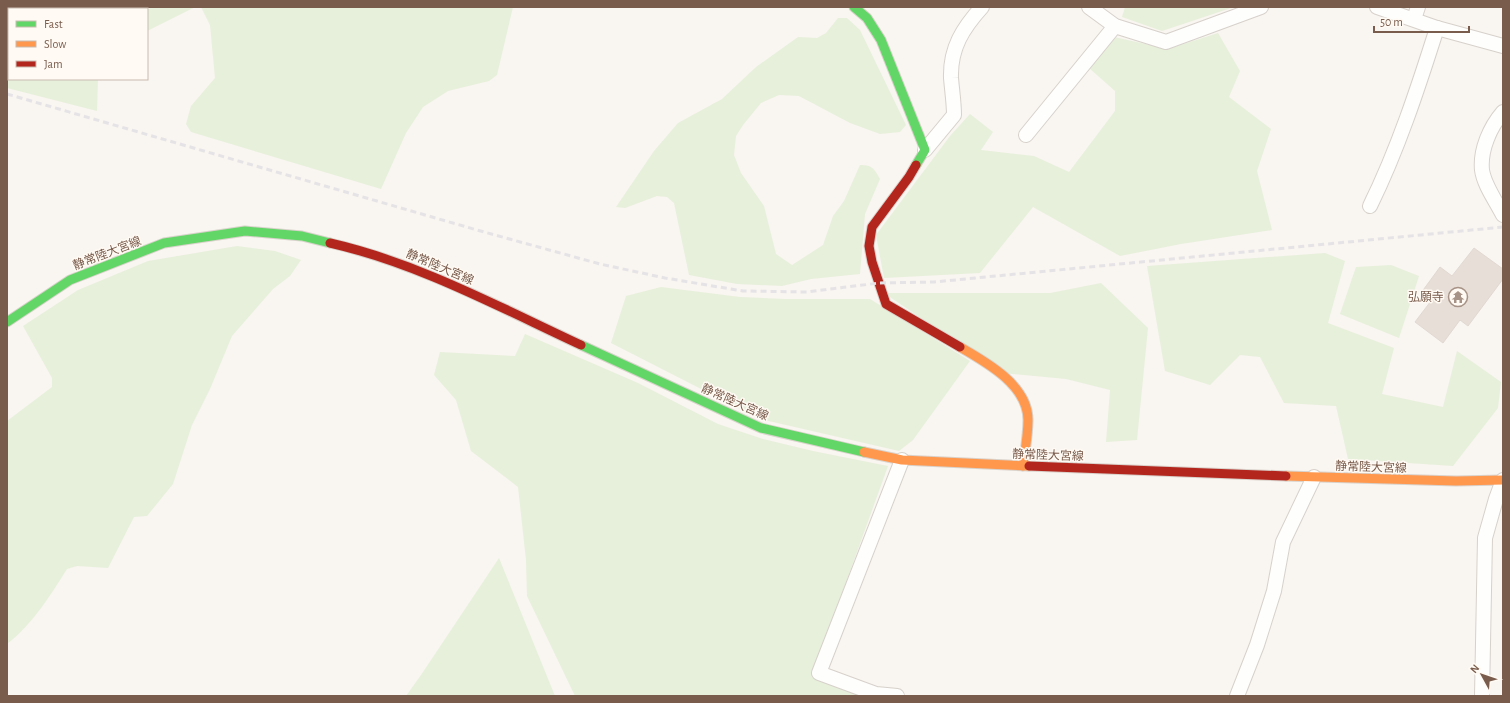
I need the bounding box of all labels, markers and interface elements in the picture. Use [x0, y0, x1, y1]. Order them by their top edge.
legend [8, 8, 148, 80]
scale bar [1374, 8, 1469, 34]
text: 50 m [1380, 16, 1403, 28]
text: Fast [44, 18, 63, 30]
text: Slow [44, 38, 66, 50]
text: Jam [44, 58, 63, 70]
street label: 静常陸大宮線 [71, 234, 143, 272]
street label: 静常陸大宮線 [405, 246, 476, 287]
temple icon: 弘願寺 [1447, 286, 1469, 308]
place label: 弘願寺 [1408, 290, 1444, 303]
street label: 静常陸大宮線 [700, 381, 771, 422]
street label: 静常陸大宮線 [1012, 447, 1084, 462]
street label: 静常陸大宮線 [1335, 459, 1407, 474]
north arrow [1462, 655, 1502, 695]
text: N [1468, 662, 1481, 675]

